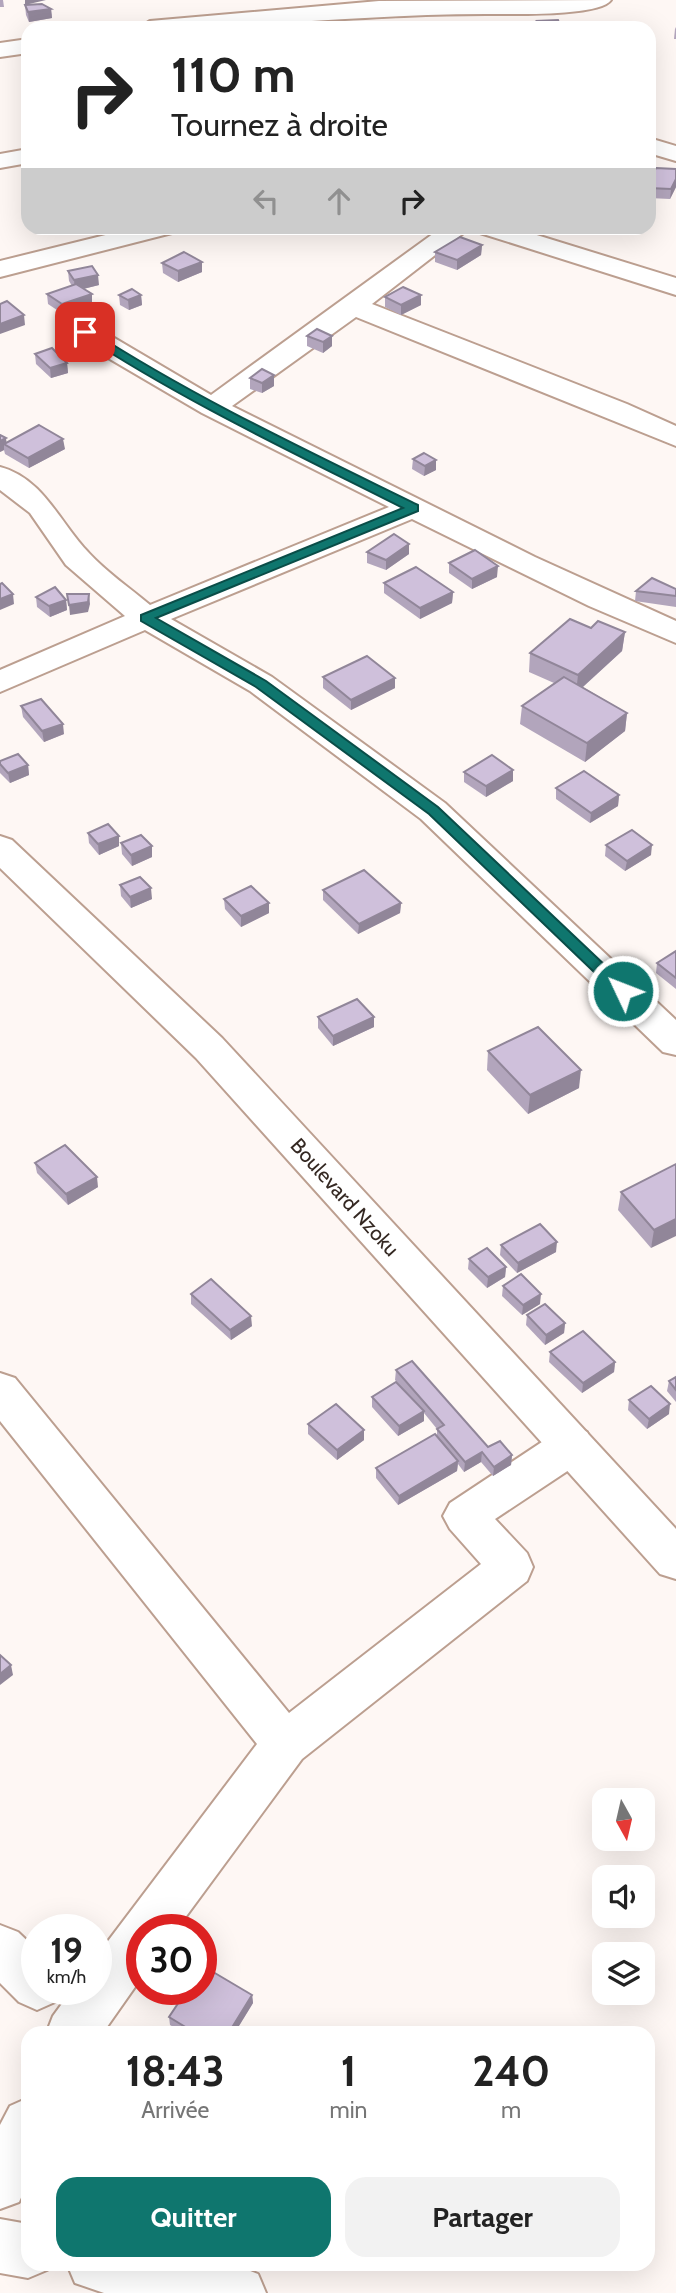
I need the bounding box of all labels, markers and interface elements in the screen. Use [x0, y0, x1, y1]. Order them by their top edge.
text: 110 m [171, 45, 295, 104]
icon: right [56, 49, 147, 140]
text: Tournez à droite [171, 105, 388, 144]
icon: left [247, 182, 285, 220]
icon: ahead [320, 182, 358, 220]
icon: right [393, 182, 431, 220]
pin [55, 302, 115, 362]
icon: arrive [66, 313, 104, 351]
position arrow [586, 954, 660, 1028]
street label: Boulevard Nzoku [286, 1133, 404, 1261]
north arrow [592, 1788, 654, 1852]
map controls [592, 1788, 655, 2005]
button: sound [592, 1865, 655, 1928]
speed limit sign: 30 [126, 1914, 217, 2005]
text: 19 [50, 1929, 83, 1972]
button: layers [592, 1942, 655, 2005]
text: km/h [47, 1966, 86, 1988]
text: 18:43 [126, 2045, 225, 2097]
text: 1 [341, 2045, 356, 2097]
text: 240 [472, 2045, 550, 2097]
text: Arrivée [141, 2096, 209, 2124]
text: min [330, 2096, 367, 2124]
text: m [501, 2096, 521, 2124]
button: Quitter [56, 2177, 331, 2257]
button: Partager [345, 2177, 620, 2257]

